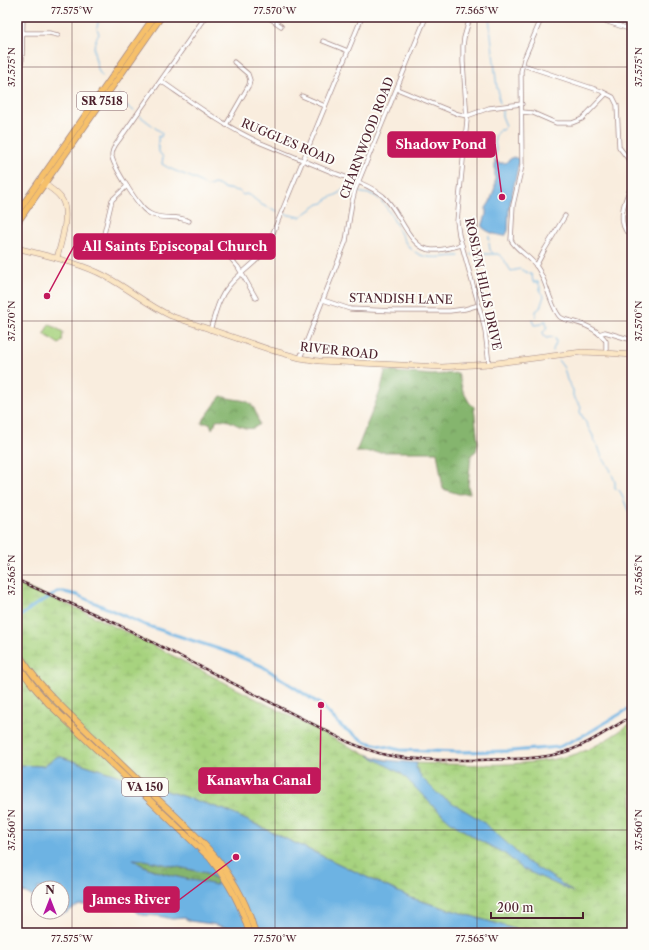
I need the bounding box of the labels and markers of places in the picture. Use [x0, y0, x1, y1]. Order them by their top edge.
callout: Shadow Pond [388, 132, 495, 157]
callout: All Saints Episcopal Church [74, 234, 275, 259]
callout: Kanawha Canal [199, 768, 320, 793]
callout: James River [84, 887, 179, 912]

